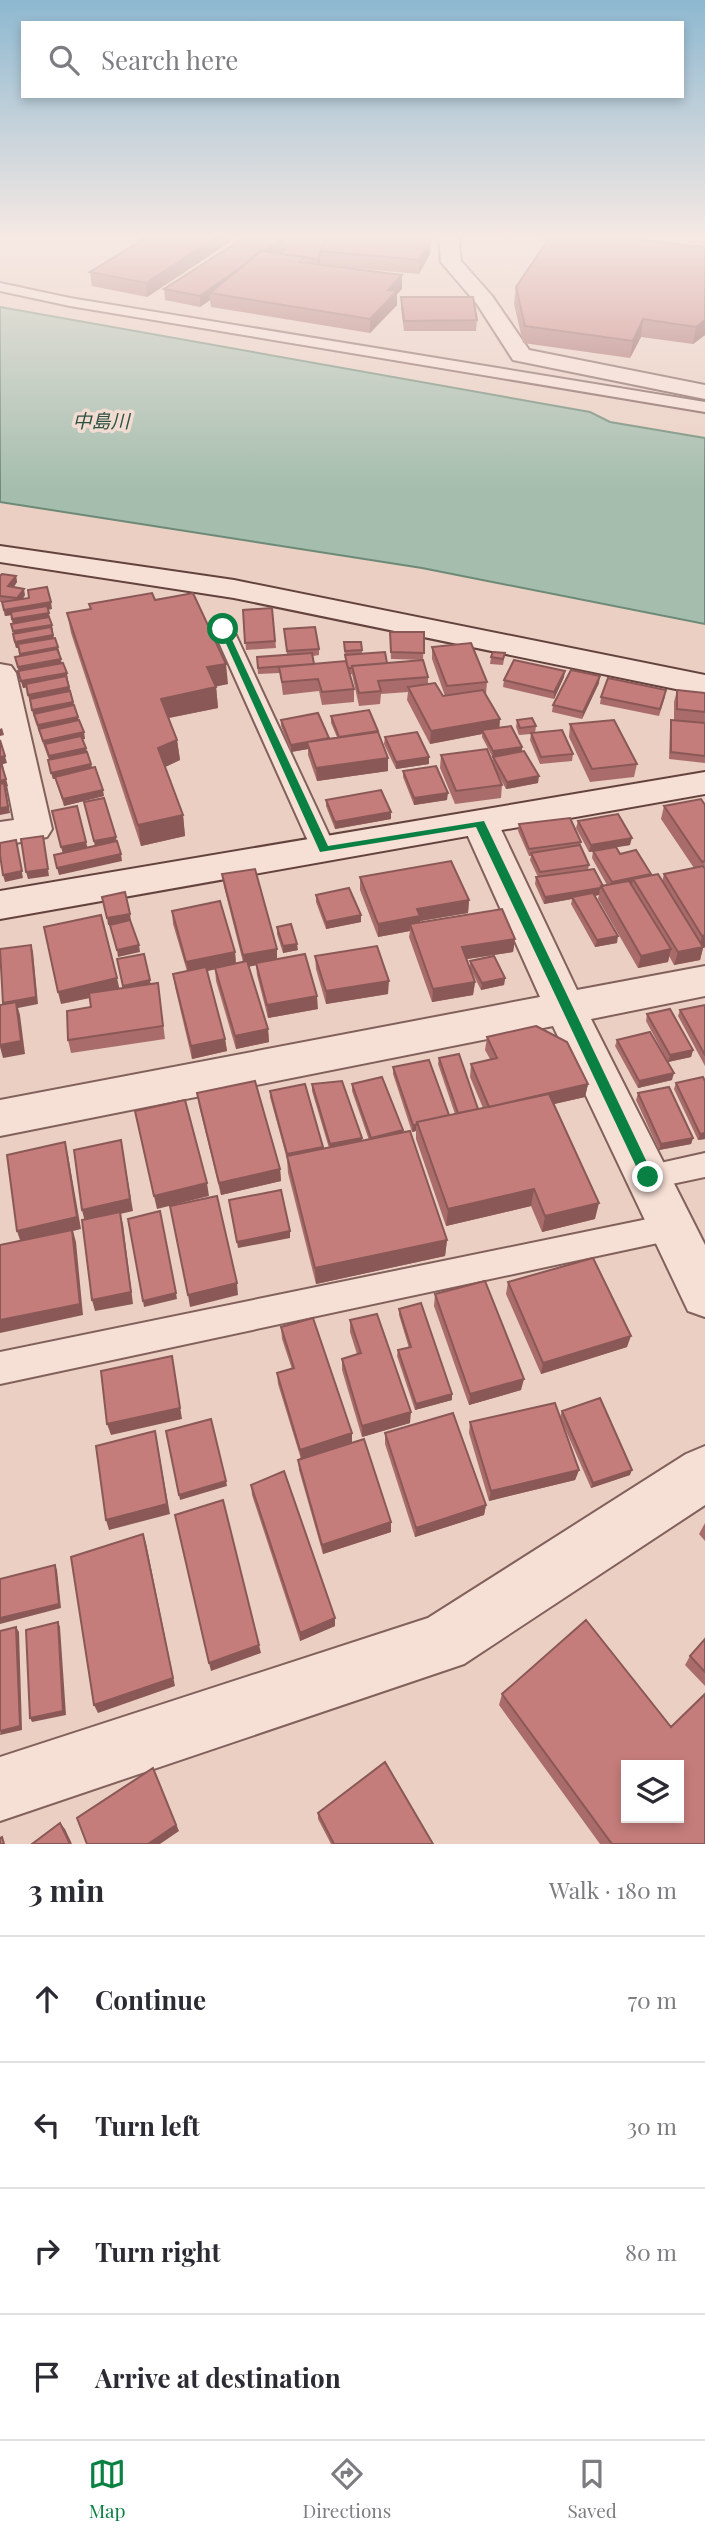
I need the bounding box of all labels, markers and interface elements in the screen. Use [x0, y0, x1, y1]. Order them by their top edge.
search box [21, 21, 684, 98]
icon: search [45, 41, 83, 79]
text: Search here [101, 42, 238, 77]
water label: 中島川 [72, 407, 131, 433]
route start [207, 613, 238, 644]
route end [632, 1161, 663, 1192]
map controls [621, 1760, 684, 1823]
button: layers [621, 1760, 684, 1823]
text: 3 min [28, 1870, 104, 1910]
text: Walk · 180 m [549, 1874, 677, 1905]
icon: ahead [28, 1980, 66, 2018]
text: Continue [95, 1982, 206, 2017]
text: 70 m [628, 1984, 677, 2015]
icon: left [28, 2106, 66, 2144]
text: Turn left [95, 2108, 200, 2143]
text: 30 m [627, 2110, 677, 2141]
icon: right [28, 2232, 66, 2270]
text: Turn right [95, 2234, 221, 2269]
text: 80 m [625, 2236, 677, 2267]
icon: arrive [28, 2358, 66, 2396]
text: Arrive at destination [95, 2360, 341, 2395]
tab: Map [88, 2455, 126, 2523]
tab: Directions [302, 2455, 391, 2523]
tab: Saved [567, 2455, 617, 2523]

